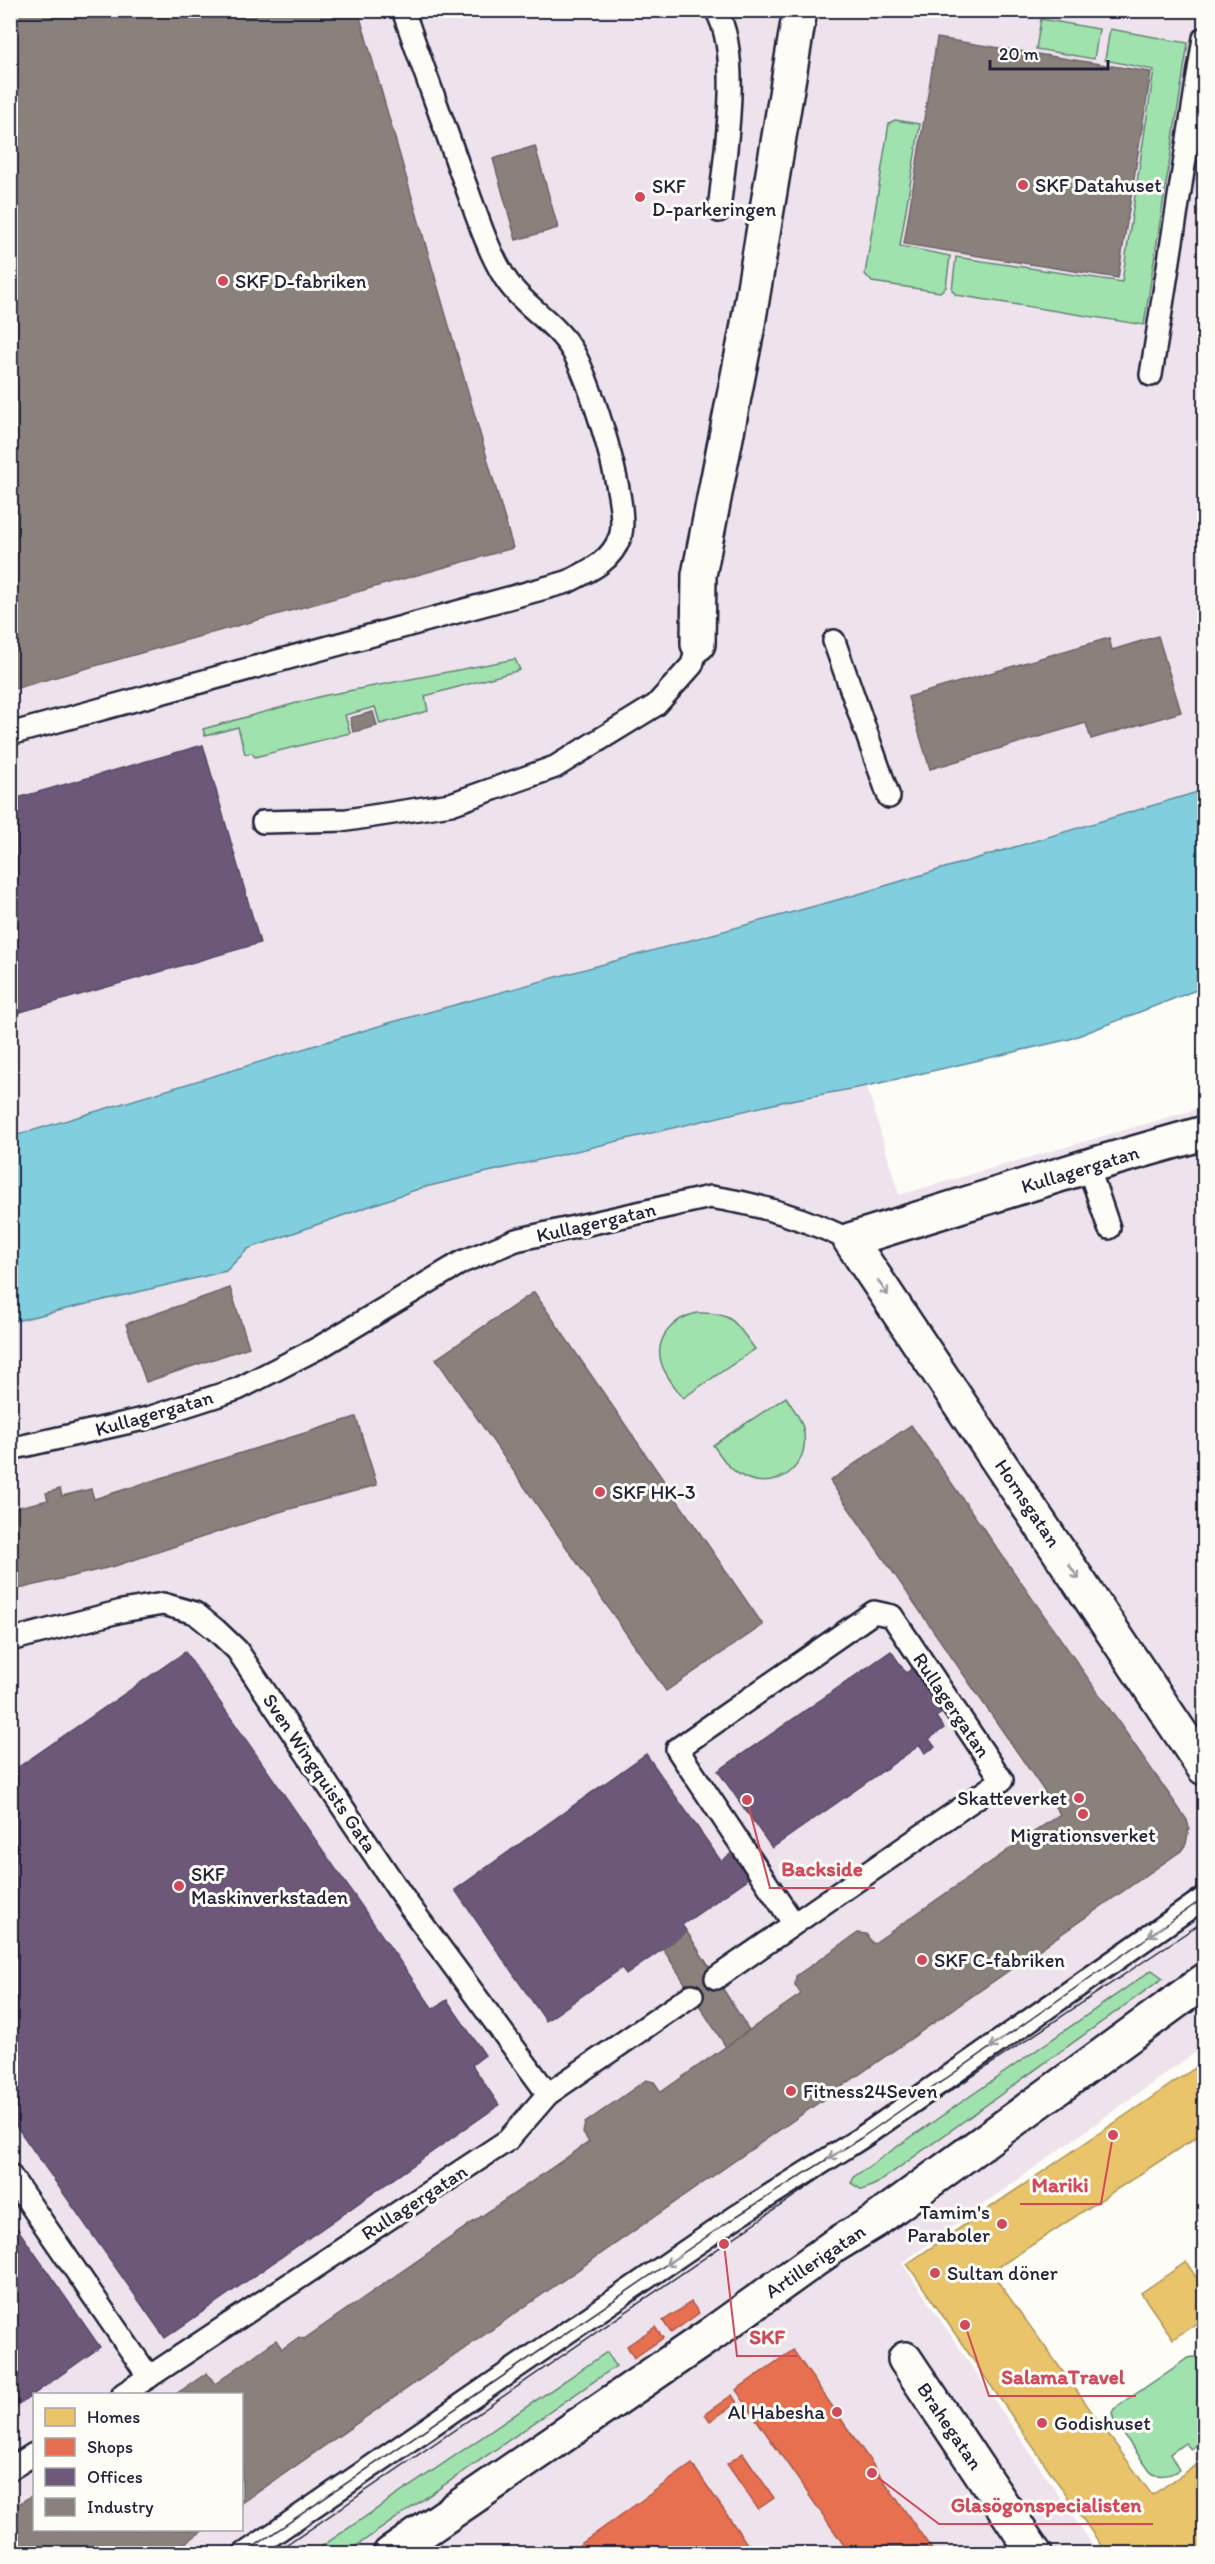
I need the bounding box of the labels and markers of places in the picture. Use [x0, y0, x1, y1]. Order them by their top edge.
place label: SKF Datahuset [1035, 173, 1162, 197]
place label: SKF D-parkeringen [652, 174, 776, 221]
marker: SKF Datahuset [1016, 178, 1030, 192]
marker: SKF D-parkeringen [633, 190, 647, 204]
place label: SKF D-fabriken [235, 269, 367, 293]
marker: SKF D-fabriken [216, 274, 230, 288]
place label: SKF HK-3 [612, 1480, 696, 1504]
marker: SKF HK-3 [593, 1485, 607, 1499]
place label: Skatteverket [957, 1786, 1068, 1810]
marker: Skatteverket [1072, 1791, 1086, 1805]
marker: Migrationsverket [1076, 1807, 1090, 1821]
place label: Migrationsverket [1010, 1823, 1156, 1847]
callout: Backside [770, 1849, 875, 1888]
place label: SKF Maskinverkstaden [191, 1862, 348, 1909]
marker: SKF Maskinverkstaden [172, 1879, 186, 1893]
place label: SKF C-fabriken [934, 1948, 1065, 1972]
marker: SKF C-fabriken [915, 1953, 929, 1967]
place label: Fitness24Seven [803, 2079, 938, 2103]
marker: Fitness24Seven [784, 2084, 798, 2098]
callout: Mariki [1020, 2165, 1101, 2204]
place label: Tamim's Paraboler [907, 2200, 990, 2247]
marker: Tamim's Paraboler [995, 2217, 1009, 2231]
place label: Sultan döner [947, 2261, 1058, 2285]
marker: Sultan döner [928, 2266, 942, 2280]
callout: SKF [737, 2317, 797, 2356]
callout: SalamaTravel [989, 2357, 1136, 2396]
place label: Al Habesha [728, 2400, 826, 2424]
marker: Al Habesha [830, 2405, 844, 2419]
place label: Godishuset [1054, 2411, 1151, 2435]
marker: Godishuset [1035, 2416, 1049, 2430]
callout: Glasögonspecialisten [939, 2485, 1153, 2524]

